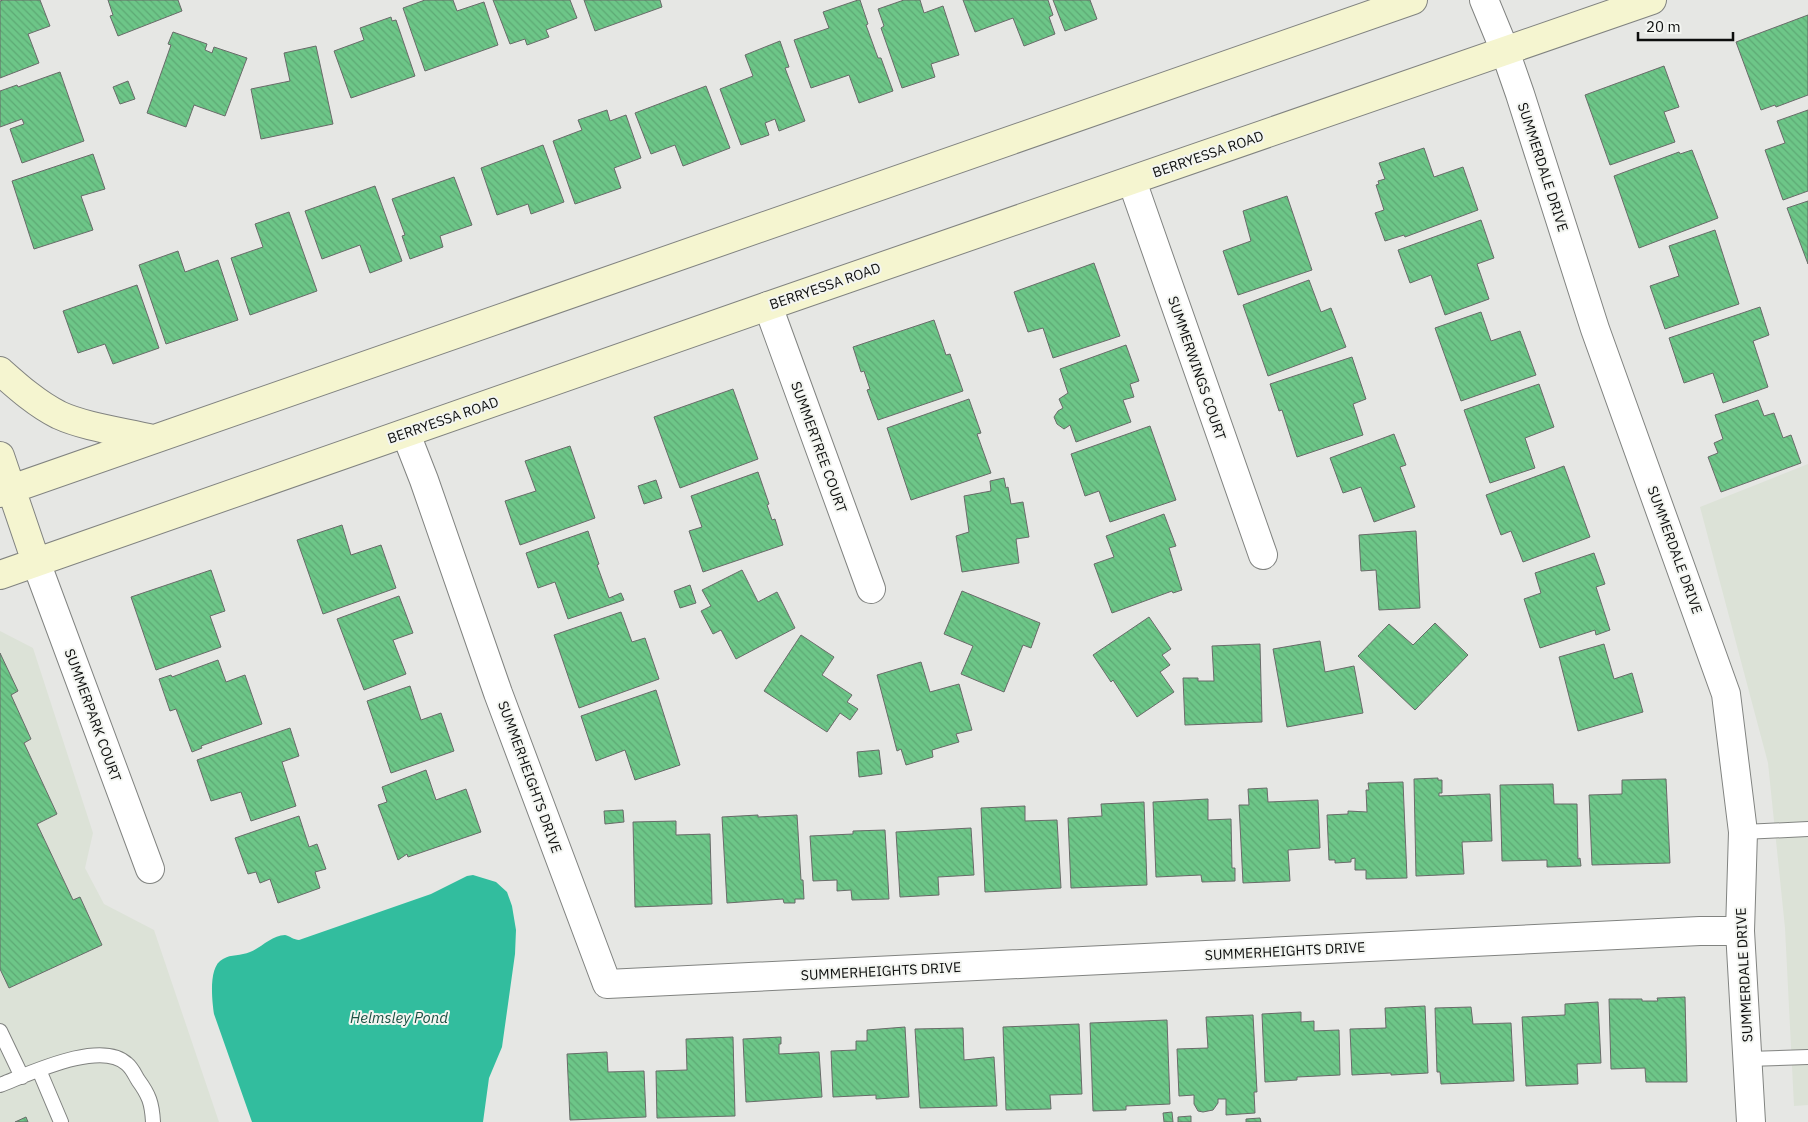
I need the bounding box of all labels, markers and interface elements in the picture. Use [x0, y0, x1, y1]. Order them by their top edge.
scale bar [1638, 10, 1733, 42]
text: 20 m [1646, 17, 1681, 36]
street label: SUMMERDALE DRIVE [1514, 100, 1572, 234]
street label: BERRYESSA ROAD [1150, 127, 1266, 181]
street label: BERRYESSA ROAD [767, 259, 883, 313]
street label: SUMMERWINGS COURT [1164, 294, 1230, 442]
street label: SUMMERTREE COURT [787, 379, 851, 515]
street label: BERRYESSA ROAD [385, 393, 501, 447]
street label: SUMMERDALE DRIVE [1643, 484, 1707, 616]
street label: SUMMERPARK COURT [61, 646, 125, 784]
street label: SUMMERHEIGHTS DRIVE [494, 698, 566, 856]
street label: SUMMERDALE DRIVE [1731, 907, 1757, 1043]
street label: SUMMERHEIGHTS DRIVE [1204, 938, 1366, 964]
street label: SUMMERHEIGHTS DRIVE [800, 958, 962, 984]
water label: Helmsley Pond [350, 1008, 448, 1027]

